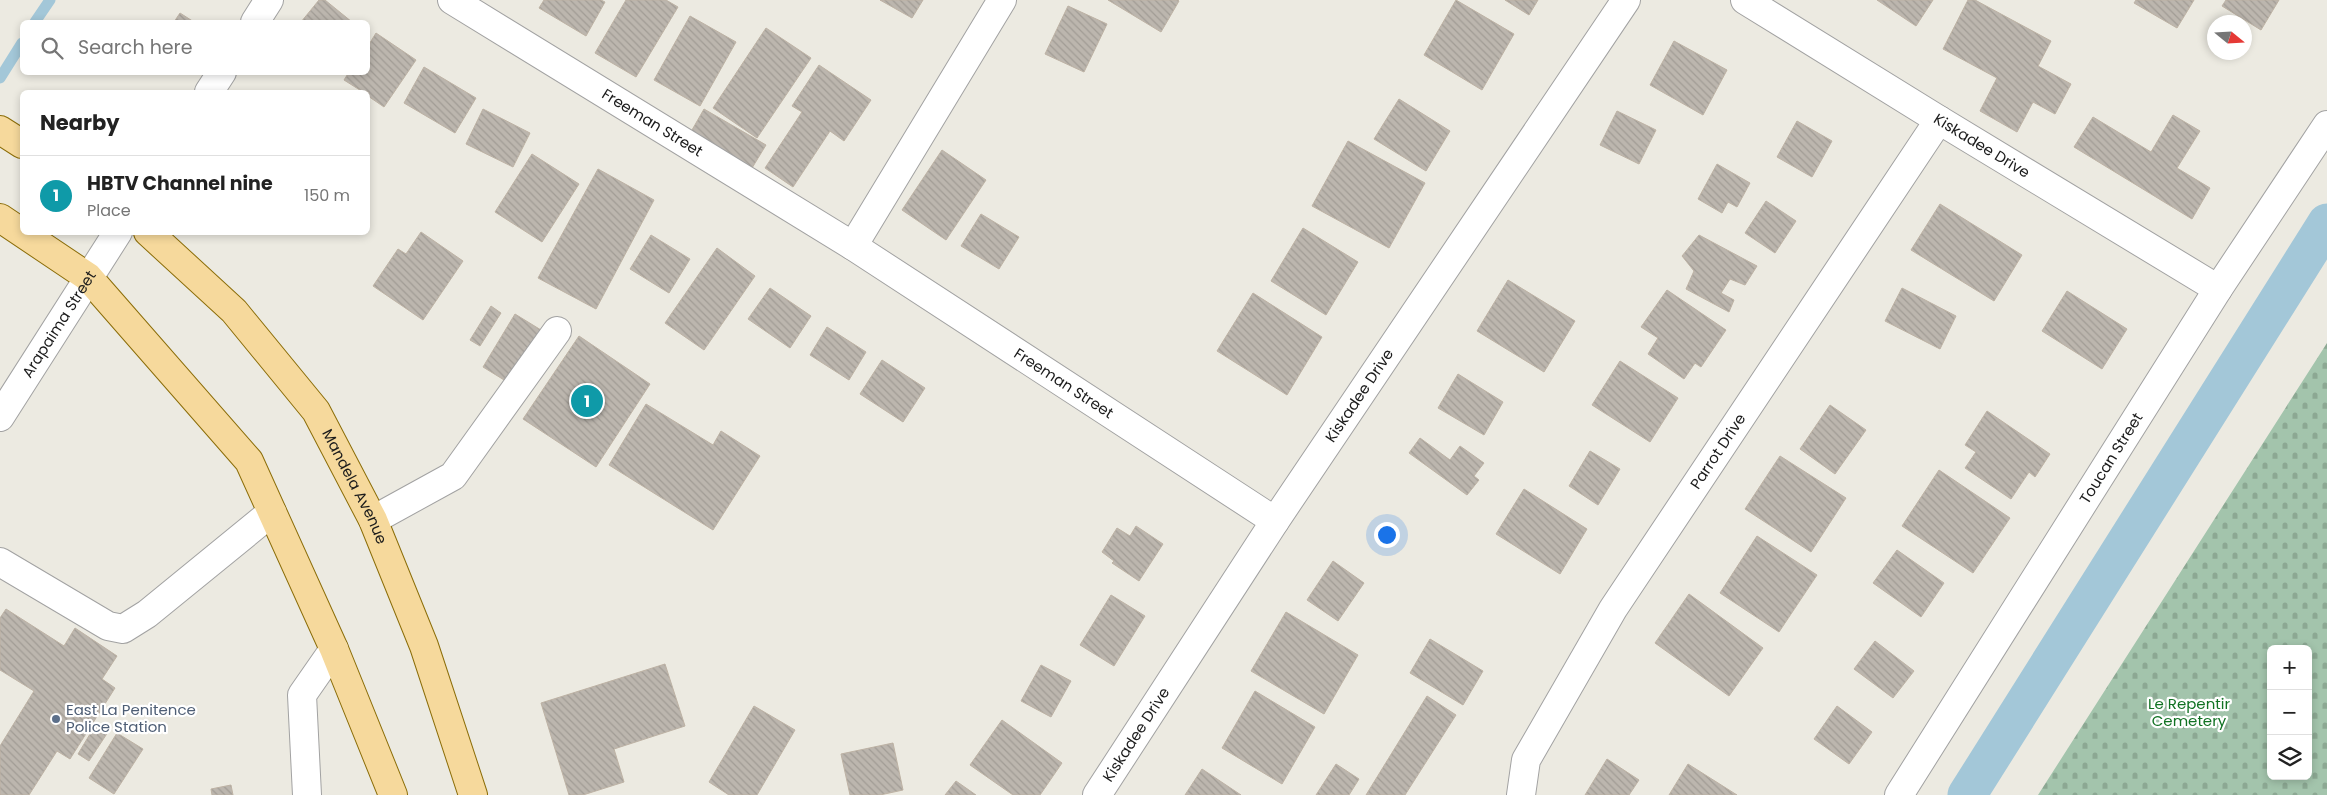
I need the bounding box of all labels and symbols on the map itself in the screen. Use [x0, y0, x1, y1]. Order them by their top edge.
north arrow [2207, 15, 2252, 60]
street label: Freeman Street [598, 83, 707, 161]
street label: Kiskadee Drive [1930, 108, 2034, 183]
street label: Arapaima Street [17, 266, 101, 382]
street label: Freeman Street [1010, 343, 1118, 423]
street label: Kiskadee Drive [1320, 344, 1398, 446]
pin: 1 [571, 382, 603, 420]
street label: Toucan Street [2074, 408, 2147, 508]
street label: Parrot Drive [1685, 409, 1750, 493]
street label: Mandela Avenue [317, 425, 393, 547]
your location [1374, 522, 1400, 548]
street label: Kiskadee Drive [1097, 683, 1174, 786]
park label: Le Repentir Cemetery [2148, 693, 2230, 731]
place label: East La Penitence Police Station [66, 699, 196, 737]
marker: East La Penitence Police Station [50, 713, 62, 725]

